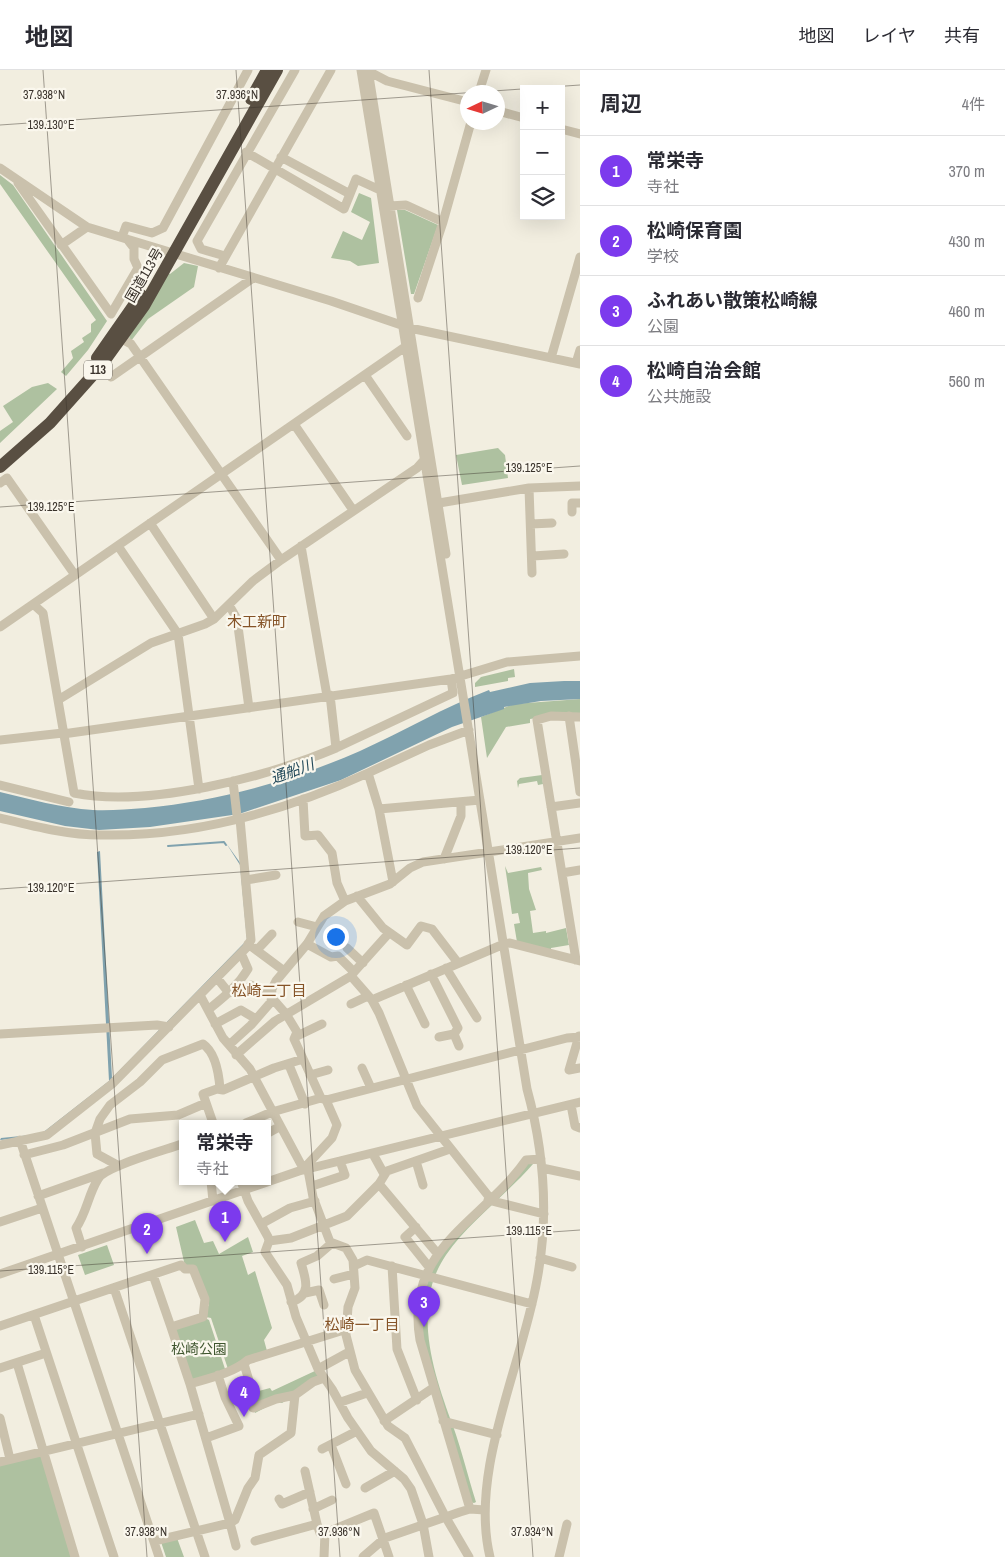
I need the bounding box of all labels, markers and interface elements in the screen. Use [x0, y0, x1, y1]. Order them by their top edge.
text: 地図 [25, 20, 73, 52]
text: 地図 [799, 23, 835, 48]
text: レイヤ [863, 23, 916, 48]
text: 共有 [944, 23, 980, 48]
north arrow [460, 85, 505, 130]
map controls [520, 85, 565, 220]
button: + [520, 85, 565, 130]
text: 37.938°N [23, 87, 65, 103]
text: 37.936°N [216, 87, 258, 103]
text: 周辺 [600, 89, 642, 118]
text: 4件 [962, 93, 985, 115]
text: 139.130°E [28, 117, 74, 133]
button: − [520, 130, 565, 175]
text: 常栄寺 [647, 147, 704, 173]
text: 1 [612, 160, 620, 182]
text: 370 m [949, 160, 985, 182]
button: layers [520, 175, 565, 220]
text: 寺社 [647, 175, 679, 197]
text: 松崎保育園 [647, 217, 742, 243]
text: 2 [612, 230, 620, 252]
text: 430 m [949, 230, 985, 252]
street label: 国道113号 [121, 244, 167, 306]
text: 学校 [647, 245, 679, 267]
text: ふれあい散策松崎線 [647, 287, 818, 313]
text: 3 [612, 300, 620, 322]
text: 460 m [949, 300, 985, 322]
text: 公園 [647, 315, 679, 337]
text: 松崎自治会館 [647, 357, 761, 383]
road number: 113 [84, 360, 112, 380]
text: 4 [612, 370, 620, 392]
text: 560 m [949, 370, 985, 392]
text: 公共施設 [647, 385, 711, 407]
text: 139.125°E [506, 460, 552, 476]
text: 139.125°E [28, 499, 74, 515]
district label: 木工新町 [227, 611, 287, 632]
water label: 通船川 [267, 753, 319, 789]
text: 139.120°E [506, 842, 552, 858]
text: 139.120°E [28, 880, 74, 896]
your location [323, 924, 349, 950]
district label: 松崎二丁目 [231, 980, 307, 1001]
popup [179, 1120, 271, 1185]
text: 常栄寺 [196, 1129, 254, 1155]
text: 寺社 [196, 1157, 229, 1179]
pin: 1 [209, 1201, 241, 1242]
pin: 2 [131, 1213, 163, 1254]
text: 139.115°E [506, 1223, 552, 1239]
text: 139.115°E [28, 1262, 74, 1278]
pin: 3 [408, 1286, 440, 1327]
district label: 松崎一丁目 [324, 1314, 400, 1335]
park label: 松崎公園 [171, 1340, 227, 1358]
pin: 4 [228, 1376, 260, 1417]
text: 37.938°N [125, 1524, 167, 1540]
text: 37.936°N [318, 1524, 360, 1540]
text: 37.934°N [511, 1524, 553, 1540]

